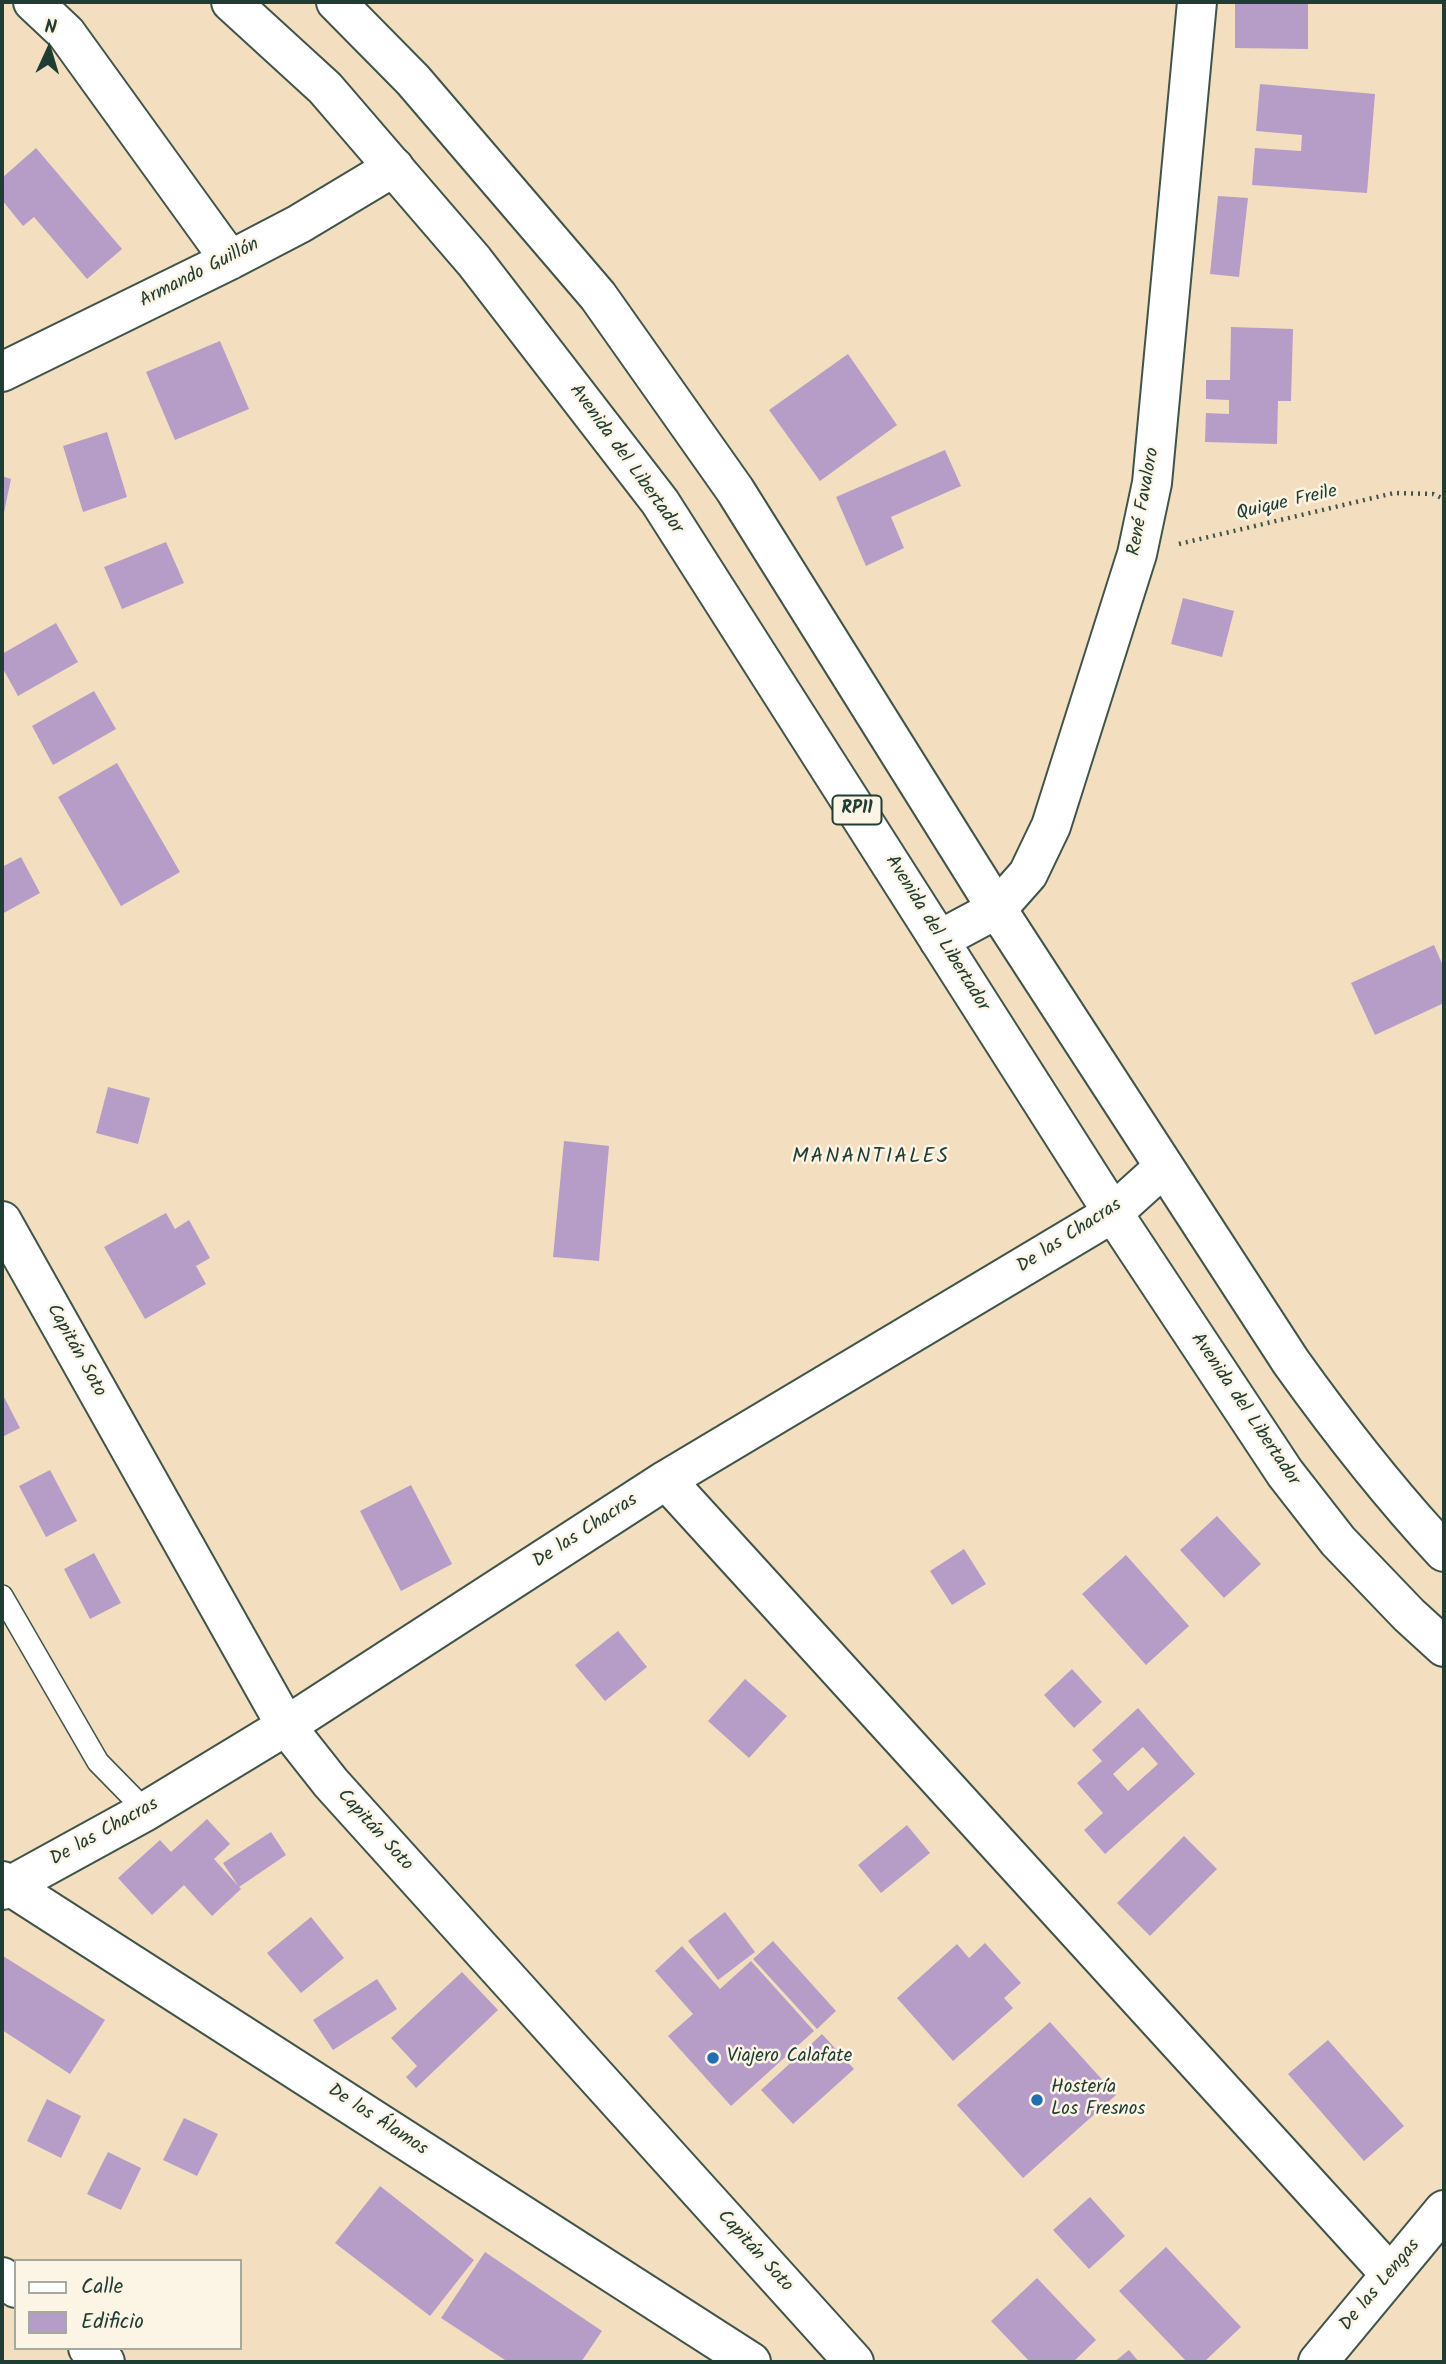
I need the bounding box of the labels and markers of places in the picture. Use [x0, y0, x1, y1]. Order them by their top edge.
place label: Viajero Calafate [727, 2047, 852, 2069]
marker: Viajero Calafate [705, 2050, 721, 2066]
place label: Hostería Los Fresnos [1051, 2078, 1145, 2122]
marker: Hostería Los Fresnos [1029, 2092, 1045, 2108]

